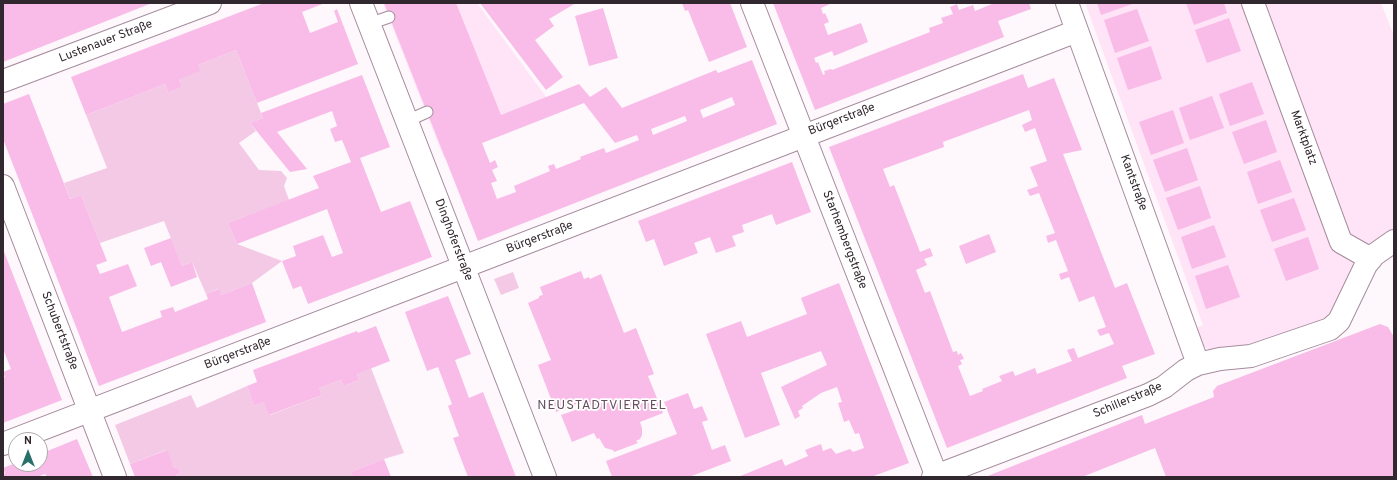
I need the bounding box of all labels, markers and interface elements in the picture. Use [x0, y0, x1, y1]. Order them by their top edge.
street label: Lustenauer Straße [57, 18, 155, 66]
street label: Bürgerstraße [807, 101, 877, 139]
street label: Marktplatz [1286, 109, 1320, 167]
street label: Kantstraße [1116, 153, 1150, 213]
street label: Starhembergstraße [819, 189, 869, 291]
street label: Dinghoferstraße [431, 197, 475, 283]
street label: Bürgerstraße [505, 219, 575, 257]
street label: Schubertstraße [37, 290, 81, 372]
street label: Bürgerstraße [203, 335, 273, 373]
street label: Schillerstraße [1091, 380, 1165, 422]
district label: NEUSTADTVIERTEL [537, 398, 667, 414]
north arrow [8, 432, 48, 472]
text: N [24, 434, 32, 448]

